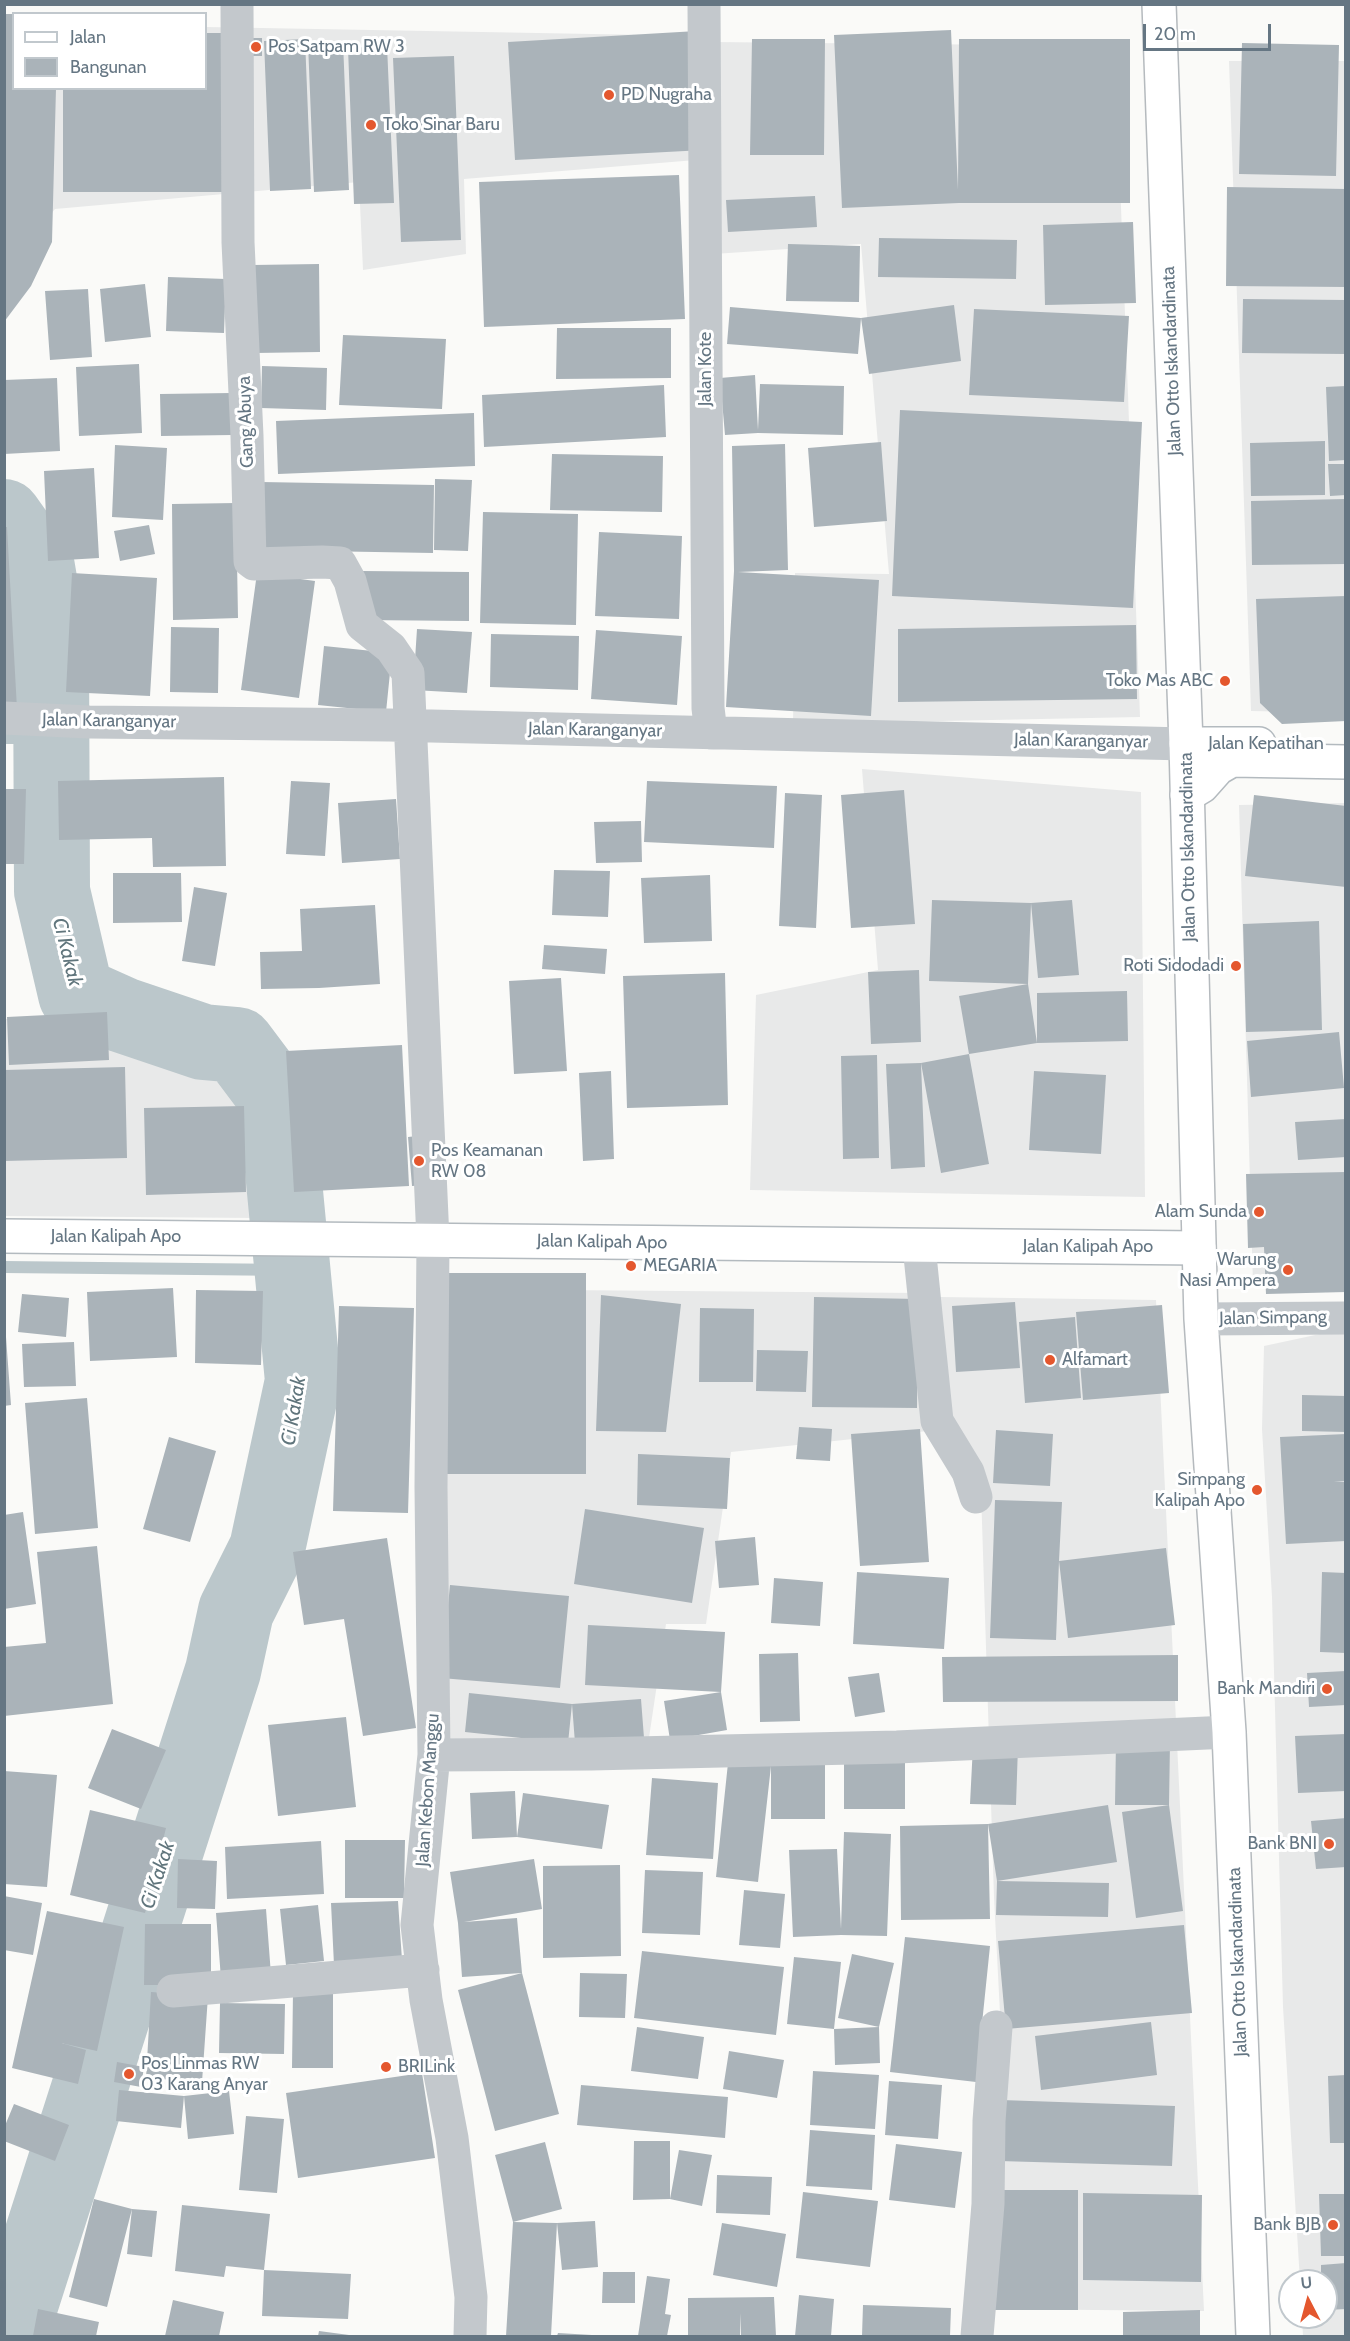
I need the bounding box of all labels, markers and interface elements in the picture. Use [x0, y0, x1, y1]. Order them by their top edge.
legend [12, 12, 207, 90]
scale bar [1146, 12, 1274, 50]
text: 20 m [1154, 23, 1196, 45]
text: Jalan [70, 26, 106, 48]
place label: Pos Satpam RW 3 [268, 36, 405, 58]
marker: Pos Satpam RW 3 [249, 40, 263, 54]
text: Bangunan [70, 56, 147, 78]
place label: PD Nugraha [621, 84, 712, 106]
marker: PD Nugraha [602, 88, 616, 102]
place label: Toko Sinar Baru [383, 114, 500, 136]
marker: Toko Sinar Baru [364, 118, 378, 132]
street label: Jalan Otto Iskandardinata [1158, 266, 1186, 456]
street label: Jalan Kote [695, 332, 717, 406]
street label: Gang Abuya [234, 376, 258, 468]
place label: Toko Mas ABC [1106, 670, 1213, 692]
marker: Toko Mas ABC [1218, 674, 1232, 688]
street label: Jalan Karanganyar [42, 709, 176, 733]
street label: Jalan Karanganyar [528, 718, 662, 742]
street label: Jalan Karanganyar [1014, 729, 1148, 753]
street label: Jalan Kepatihan [1208, 733, 1324, 755]
street label: Jalan Otto Iskandardinata [1176, 752, 1200, 942]
water label: Ci Kakak [47, 915, 87, 989]
place label: Roti Sidodadi [1123, 955, 1224, 977]
marker: Roti Sidodadi [1229, 959, 1243, 973]
place label: Pos Keamanan RW 08 [431, 1140, 543, 1182]
marker: Pos Keamanan RW 08 [412, 1154, 426, 1168]
place label: Alam Sunda [1155, 1201, 1247, 1223]
marker: Alam Sunda [1252, 1205, 1266, 1219]
street label: Jalan Kalipah Apo [51, 1226, 181, 1248]
street label: Jalan Kalipah Apo [537, 1230, 667, 1254]
street label: Jalan Kalipah Apo [1023, 1236, 1153, 1258]
place label: Warung Nasi Ampera [1179, 1249, 1276, 1292]
place label: MEGARIA [643, 1255, 717, 1277]
marker: MEGARIA [624, 1259, 638, 1273]
marker: Warung Nasi Ampera [1281, 1263, 1295, 1277]
street label: Jalan Simpang [1219, 1306, 1327, 1330]
place label: Alfamart [1062, 1349, 1128, 1371]
marker: Alfamart [1043, 1353, 1057, 1367]
water label: Ci Kakak [277, 1375, 311, 1447]
place label: Simpang Kalipah Apo [1155, 1469, 1245, 1512]
marker: Simpang Kalipah Apo [1250, 1483, 1264, 1497]
place label: Bank Mandiri [1217, 1678, 1315, 1700]
marker: Bank Mandiri [1320, 1682, 1334, 1696]
street label: Jalan Kebon Manggu [412, 1713, 444, 1867]
place label: Bank BNI [1247, 1833, 1317, 1855]
marker: Bank BNI [1322, 1837, 1336, 1851]
water label: Ci Kakak [136, 1838, 180, 1912]
street label: Jalan Otto Iskandardinata [1224, 1867, 1252, 2057]
place label: Pos Linmas RW 03 Karang Anyar [141, 2053, 268, 2096]
place label: BRILink [398, 2056, 455, 2078]
marker: BRILink [379, 2060, 393, 2074]
marker: Pos Linmas RW 03 Karang Anyar [122, 2067, 136, 2081]
place label: Bank BJB [1253, 2214, 1321, 2236]
marker: Bank BJB [1326, 2218, 1340, 2232]
north arrow [1278, 2269, 1338, 2329]
text: U [1300, 2273, 1313, 2293]

